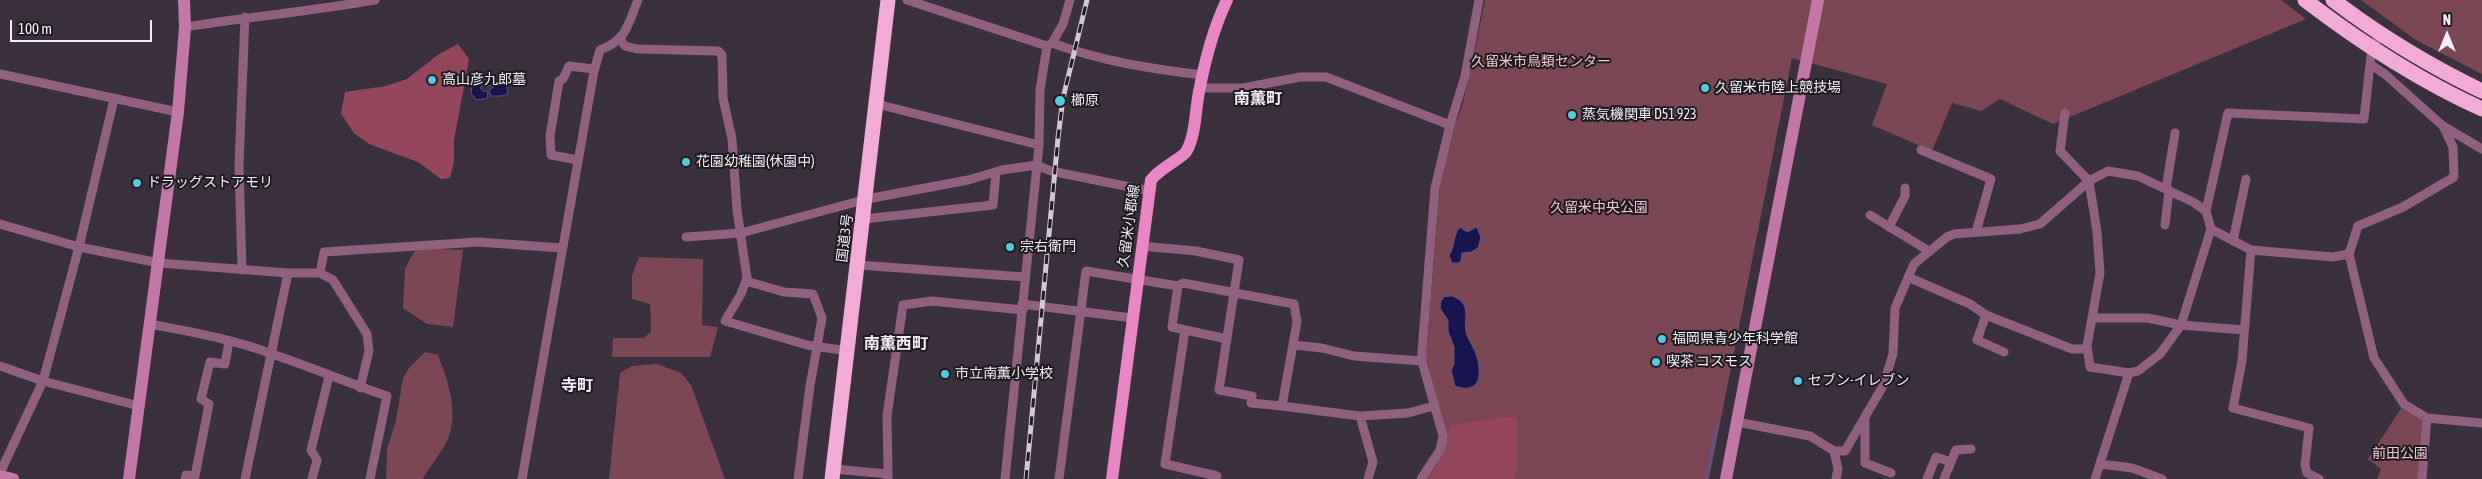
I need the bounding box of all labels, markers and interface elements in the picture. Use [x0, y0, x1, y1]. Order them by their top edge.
scale bar [12, 10, 155, 42]
north arrow [2422, 10, 2472, 60]
text: N [2443, 12, 2451, 28]
text: 100 m [18, 20, 52, 37]
park label: 久留米市鳥類センター [1471, 54, 1611, 70]
place label: 高山彦九郎墓 [442, 72, 526, 88]
marker: 高山彦九郎墓 [426, 74, 438, 86]
place label: 久留米市陸上競技場 [1715, 80, 1841, 96]
marker: 久留米市陸上競技場 [1699, 82, 1711, 94]
district label: 南薫町 [1234, 89, 1282, 109]
place label: 櫛原 [1071, 93, 1099, 109]
marker: 櫛原 [1053, 94, 1067, 108]
place label: 蒸気機関車 D51 923 [1582, 107, 1697, 123]
marker: 蒸気機関車 D51 923 [1566, 109, 1578, 121]
place label: 花園幼稚園(休園中) [696, 154, 815, 170]
marker: 花園幼稚園(休園中) [680, 156, 692, 168]
place label: ドラッグストアモリ [147, 175, 273, 191]
marker: ドラッグストアモリ [131, 177, 143, 189]
street label: 久留米小郡線 [1115, 183, 1143, 269]
park label: 久留米中央公園 [1550, 200, 1648, 216]
street label: 国道3号 [834, 213, 856, 263]
place label: 宗右衛門 [1020, 239, 1076, 255]
marker: 宗右衛門 [1004, 241, 1016, 253]
place label: 福岡県青少年科学館 [1672, 331, 1798, 347]
marker: 福岡県青少年科学館 [1656, 333, 1668, 345]
district label: 南薫西町 [864, 334, 928, 354]
place label: 喫茶 コスモス [1666, 354, 1752, 370]
marker: 喫茶 コスモス [1650, 356, 1662, 368]
place label: 市立南薫小学校 [955, 366, 1053, 382]
marker: 市立南薫小学校 [939, 368, 951, 380]
place label: セブン-イレブン [1808, 373, 1909, 389]
marker: セブン-イレブン [1792, 375, 1804, 387]
district label: 寺町 [561, 376, 593, 396]
park label: 前田公園 [2372, 446, 2428, 462]

